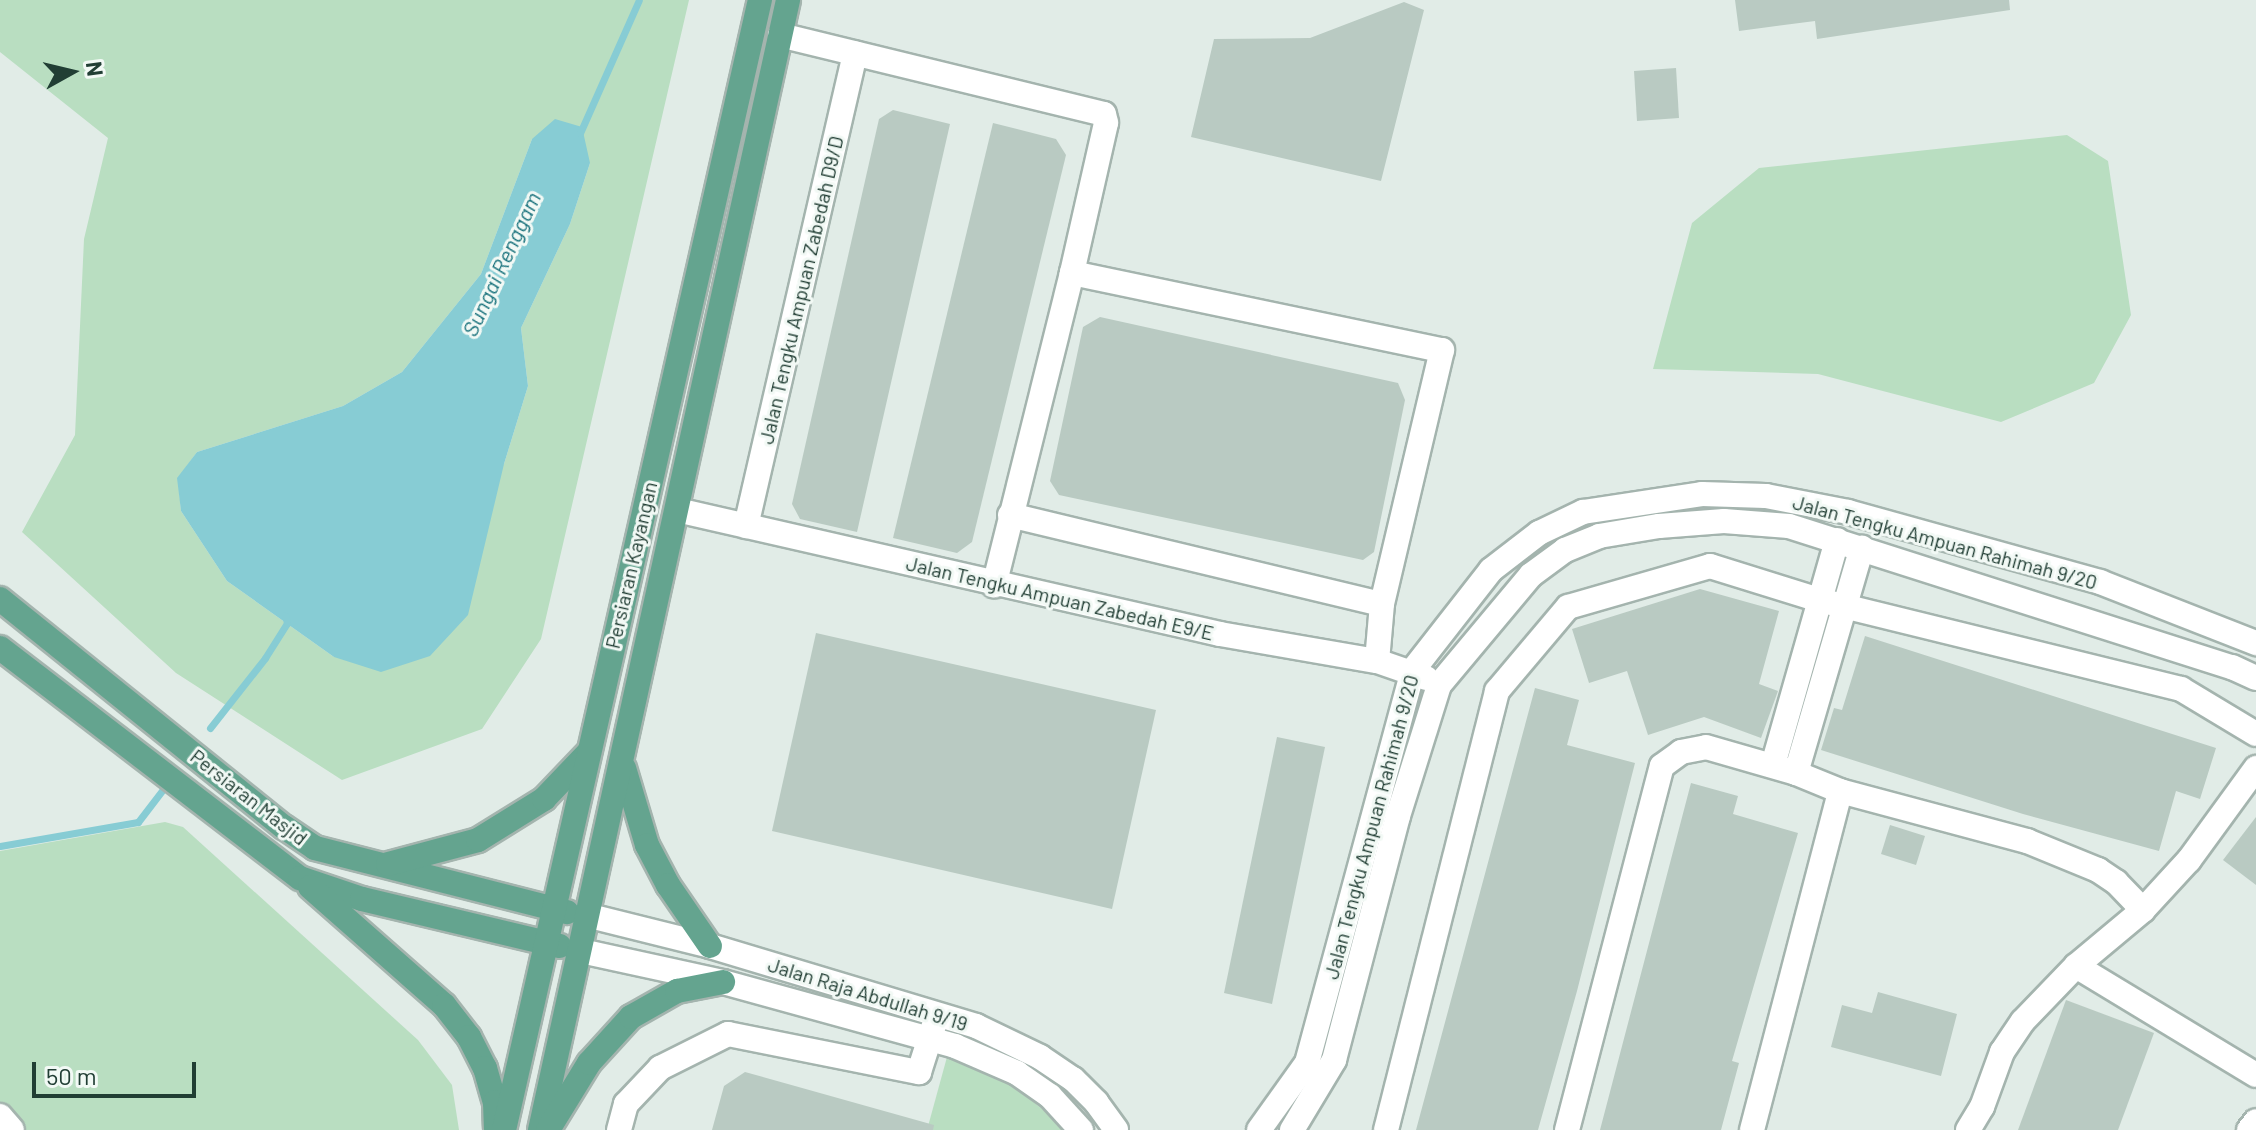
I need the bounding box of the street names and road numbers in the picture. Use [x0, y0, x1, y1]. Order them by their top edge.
street label: Jalan Tengku Ampuan Zabedah D9/D [754, 134, 848, 446]
street label: Persiaran Kayangan [600, 479, 662, 651]
street label: Jalan Tengku Ampuan Rahimah 9/20 [1790, 490, 2100, 594]
street label: Jalan Tengku Ampuan Zabedah E9/E [904, 551, 1216, 645]
street label: Jalan Tengku Ampuan Rahimah 9/20 [1319, 672, 1423, 982]
street label: Persiaran Masjid [186, 744, 312, 850]
street label: Jalan Raja Abdullah 9/19 [765, 952, 971, 1036]

